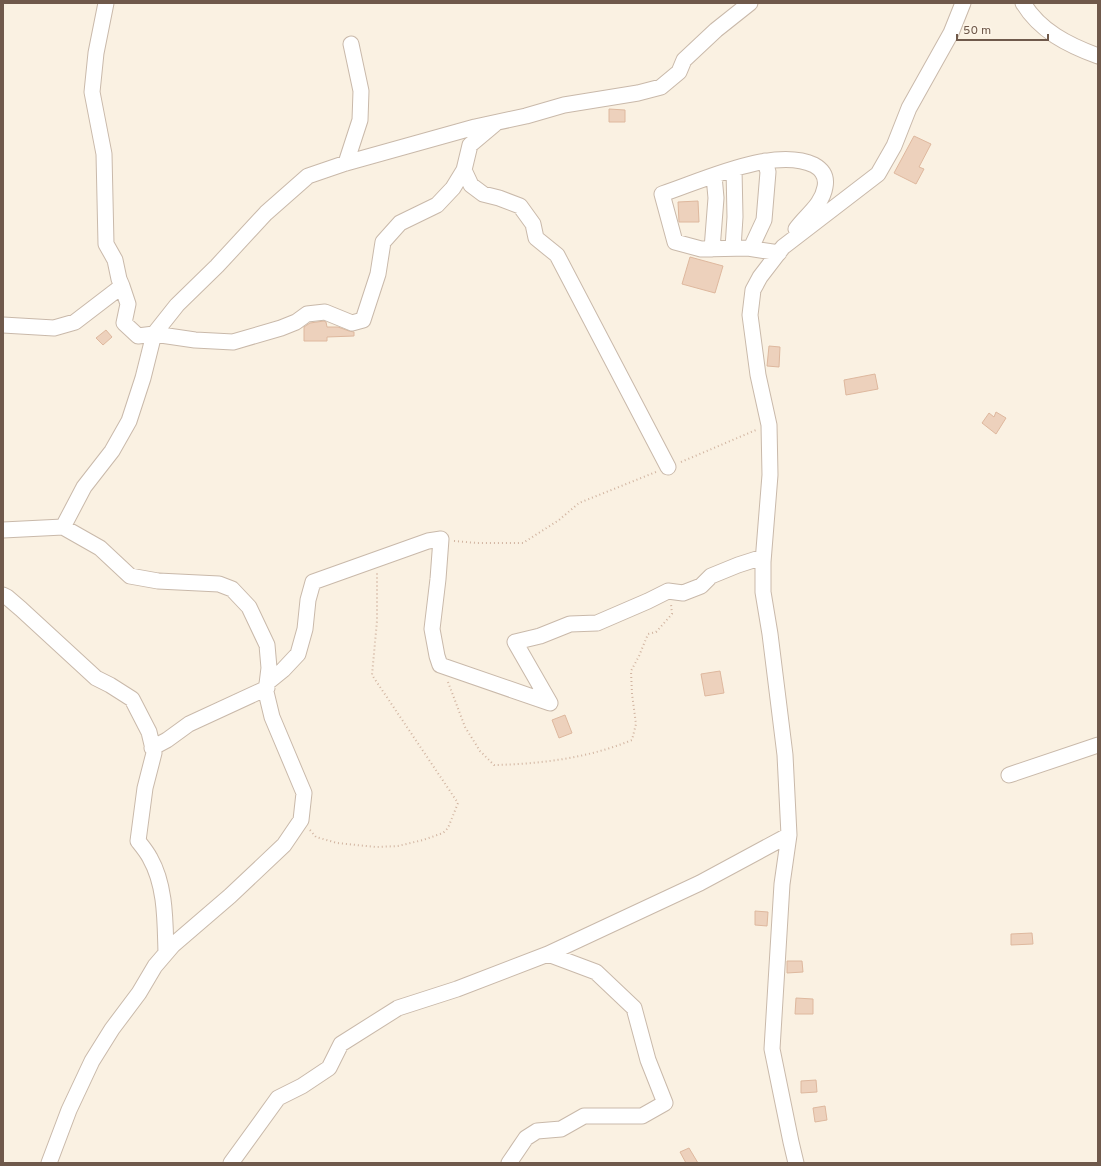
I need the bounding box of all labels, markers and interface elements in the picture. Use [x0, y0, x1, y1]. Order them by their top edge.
scale bar [957, 16, 1048, 42]
text: 50 m [963, 23, 991, 39]

